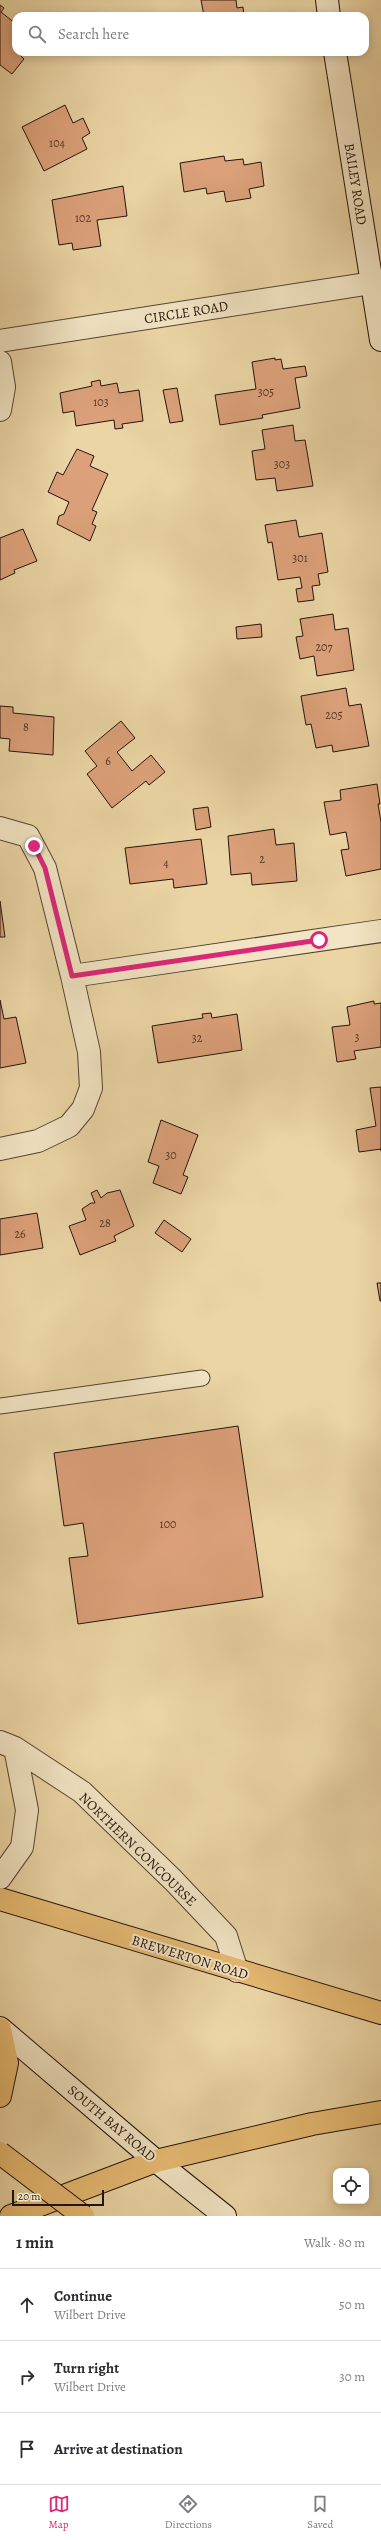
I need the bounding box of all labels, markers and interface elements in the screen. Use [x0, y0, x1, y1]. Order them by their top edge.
search box [12, 12, 369, 56]
icon: search [26, 23, 48, 45]
text: Search here [58, 24, 129, 44]
house number: 104 [49, 135, 66, 151]
street label: BAILEY ROAD [340, 142, 371, 226]
house number: 102 [75, 210, 91, 226]
street label: CIRCLE ROAD [143, 296, 230, 329]
house number: 305 [258, 384, 274, 400]
house number: 103 [93, 394, 109, 410]
house number: 303 [274, 456, 290, 472]
house number: 301 [292, 550, 308, 566]
house number: 207 [315, 639, 334, 655]
house number: 205 [325, 707, 343, 723]
house number: 8 [23, 719, 29, 735]
house number: 6 [105, 753, 111, 769]
route end [25, 837, 43, 855]
house number: 2 [259, 851, 265, 867]
house number: 4 [163, 855, 169, 871]
route start [310, 931, 328, 949]
house number: 3 [355, 1029, 360, 1045]
house number: 32 [192, 1030, 203, 1046]
house number: 30 [165, 1147, 177, 1163]
house number: 28 [99, 1215, 111, 1231]
house number: 26 [14, 1226, 26, 1242]
house number: 100 [160, 1516, 176, 1532]
street label: NORTHERN CONCOURSE [75, 1788, 201, 1911]
street label: BREWERTON ROAD [129, 1931, 251, 1984]
street label: SOUTH BAY ROAD [63, 2081, 160, 2166]
map controls [333, 2168, 369, 2204]
button: locate [333, 2168, 369, 2204]
scale bar [12, 2188, 104, 2207]
text: 20 m [18, 2189, 40, 2204]
text: 1 min [16, 2231, 54, 2254]
text: Walk · 80 m [304, 2234, 365, 2251]
text: Continue [54, 2286, 112, 2306]
icon: ahead [16, 2294, 38, 2316]
text: 50 m [339, 2296, 365, 2313]
text: Wilbert Drive [54, 2306, 126, 2323]
text: Turn right [54, 2358, 119, 2378]
icon: right [16, 2366, 38, 2388]
text: 30 m [339, 2368, 365, 2385]
text: Wilbert Drive [54, 2378, 126, 2395]
icon: arrive [16, 2438, 38, 2460]
text: Arrive at destination [54, 2439, 183, 2459]
tab: Map [48, 2493, 70, 2532]
tab: Directions [165, 2493, 212, 2532]
tab: Saved [307, 2493, 333, 2532]

